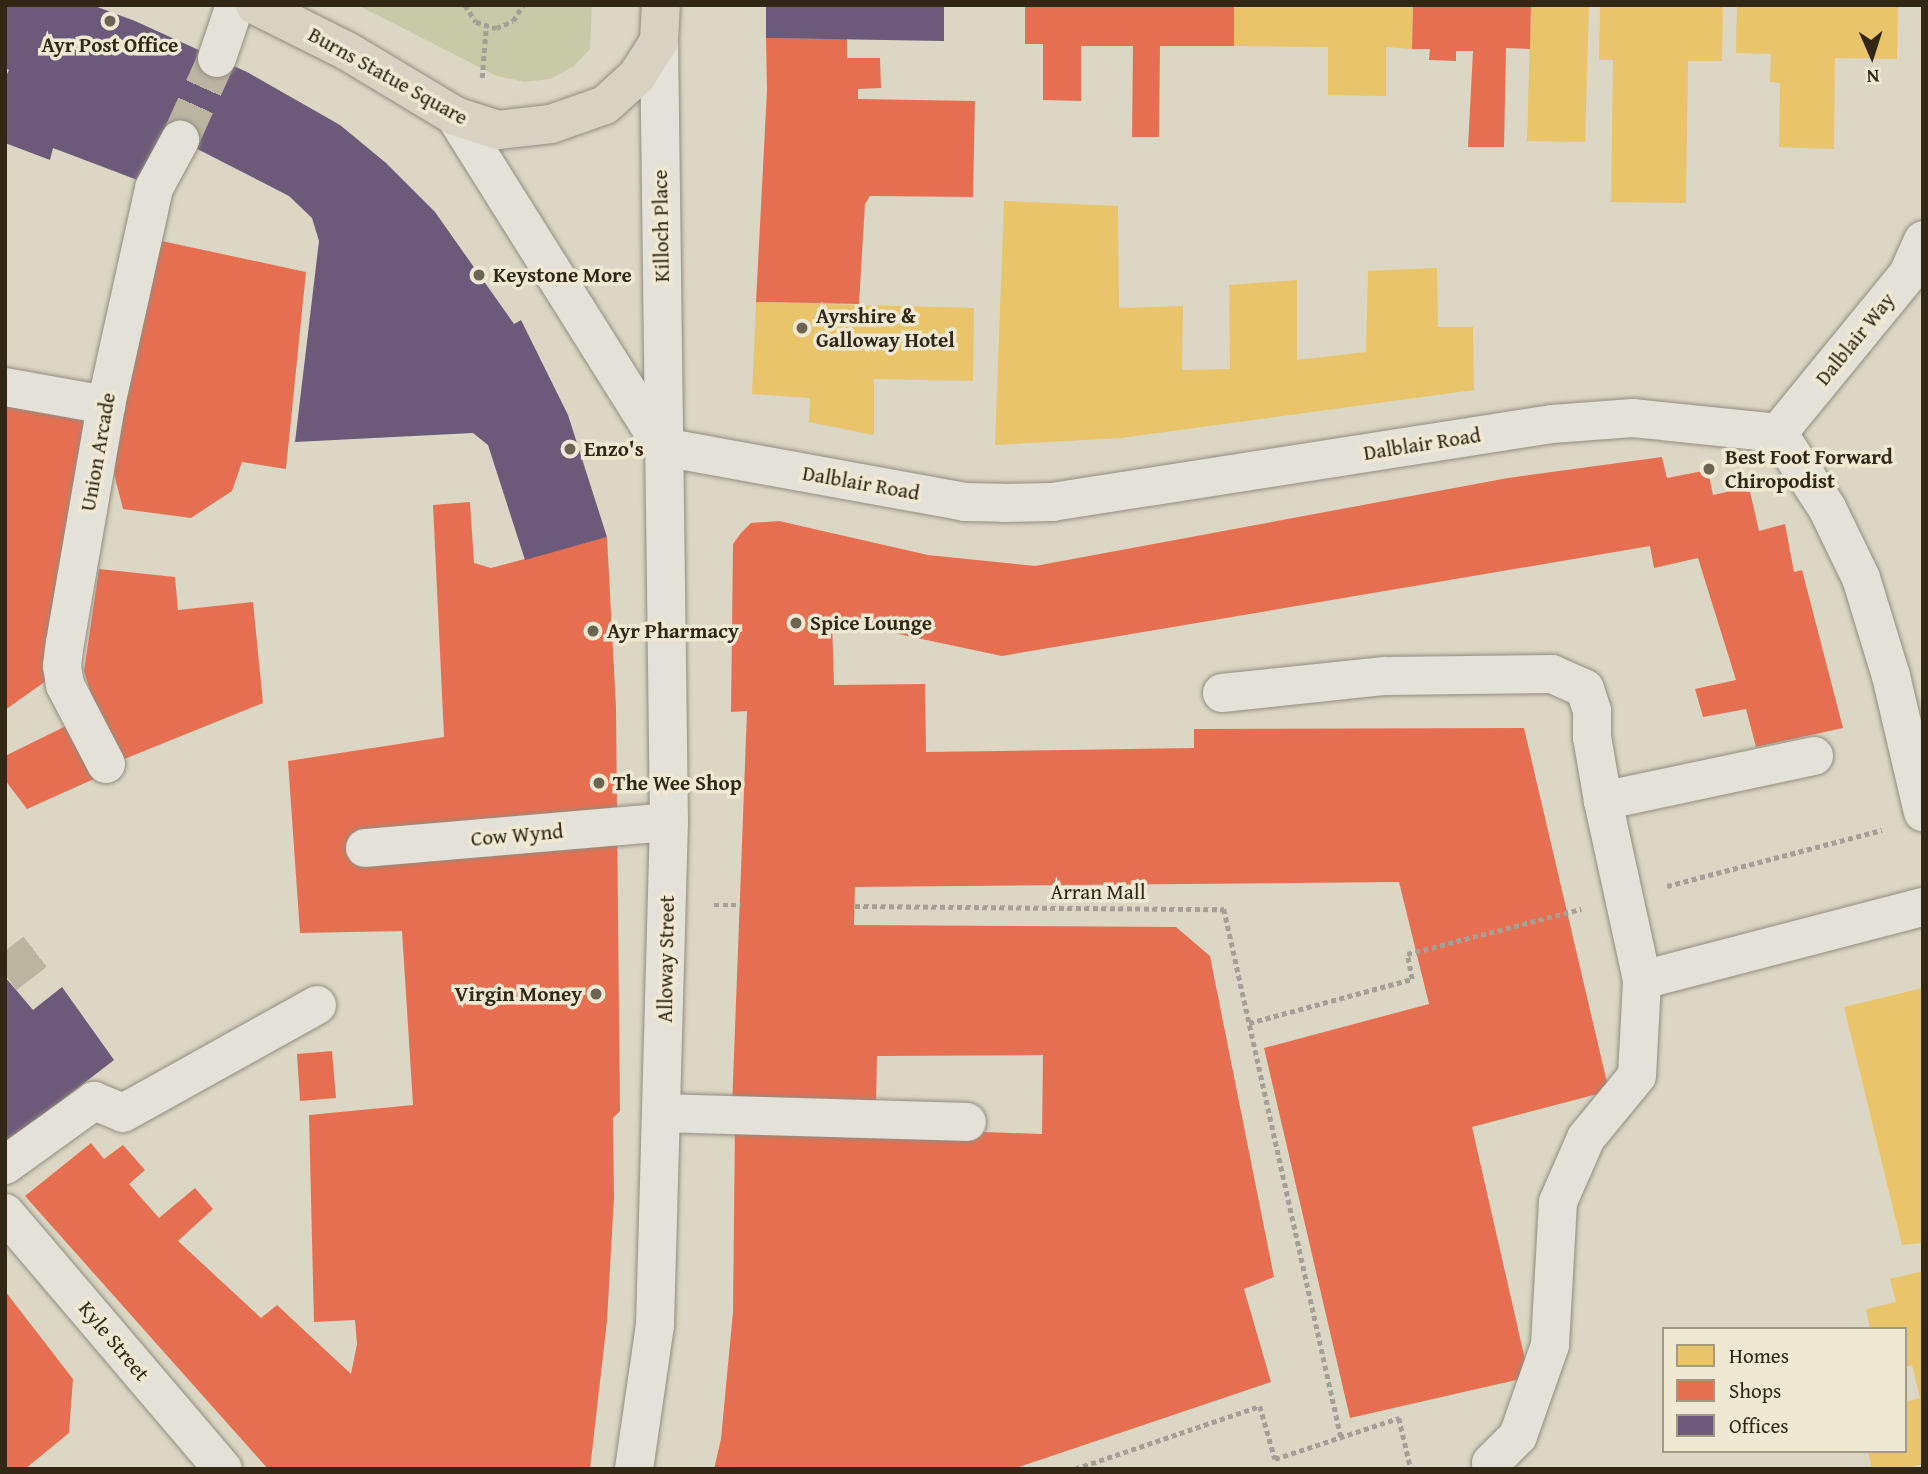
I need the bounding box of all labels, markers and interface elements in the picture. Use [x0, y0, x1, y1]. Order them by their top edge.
marker: Ayr Post Office [102, 13, 118, 29]
north arrow [1837, 21, 1907, 91]
street label: Burns Statue Square [304, 22, 472, 130]
place label: Ayr Post Office [42, 32, 178, 58]
text: N [1866, 63, 1880, 91]
street label: Killoch Place [647, 170, 675, 282]
place label: Keystone More [493, 262, 632, 288]
marker: Keystone More [471, 267, 487, 283]
street label: Dalblair Way [1810, 288, 1900, 390]
place label: Ayrshire & Galloway Hotel [816, 303, 955, 353]
marker: Ayrshire & Galloway Hotel [794, 320, 810, 336]
street label: Union Arcade [75, 391, 121, 513]
street label: Dalblair Road [1362, 422, 1482, 466]
place label: Enzo's [584, 436, 644, 462]
marker: Enzo's [562, 441, 578, 457]
place label: Best Foot Forward Chiropodist [1725, 444, 1893, 494]
marker: Best Foot Forward Chiropodist [1699, 459, 1719, 479]
street label: Dalblair Road [801, 460, 921, 506]
place label: Spice Lounge [810, 610, 932, 636]
marker: Spice Lounge [788, 615, 804, 631]
place label: Ayr Pharmacy [607, 618, 739, 644]
marker: Ayr Pharmacy [585, 623, 601, 639]
place label: The Wee Shop [613, 770, 742, 796]
marker: The Wee Shop [591, 775, 607, 791]
street label: Cow Wynd [470, 818, 564, 852]
street label: Arran Mall [1050, 879, 1146, 905]
street label: Alloway Street [652, 895, 680, 1023]
place label: Virgin Money [454, 981, 582, 1007]
marker: Virgin Money [588, 986, 604, 1002]
street label: Kyle Street [73, 1296, 155, 1386]
legend [1662, 1327, 1907, 1453]
text: Homes [1729, 1340, 1789, 1371]
text: Shops [1729, 1375, 1781, 1406]
text: Offices [1729, 1410, 1789, 1441]

